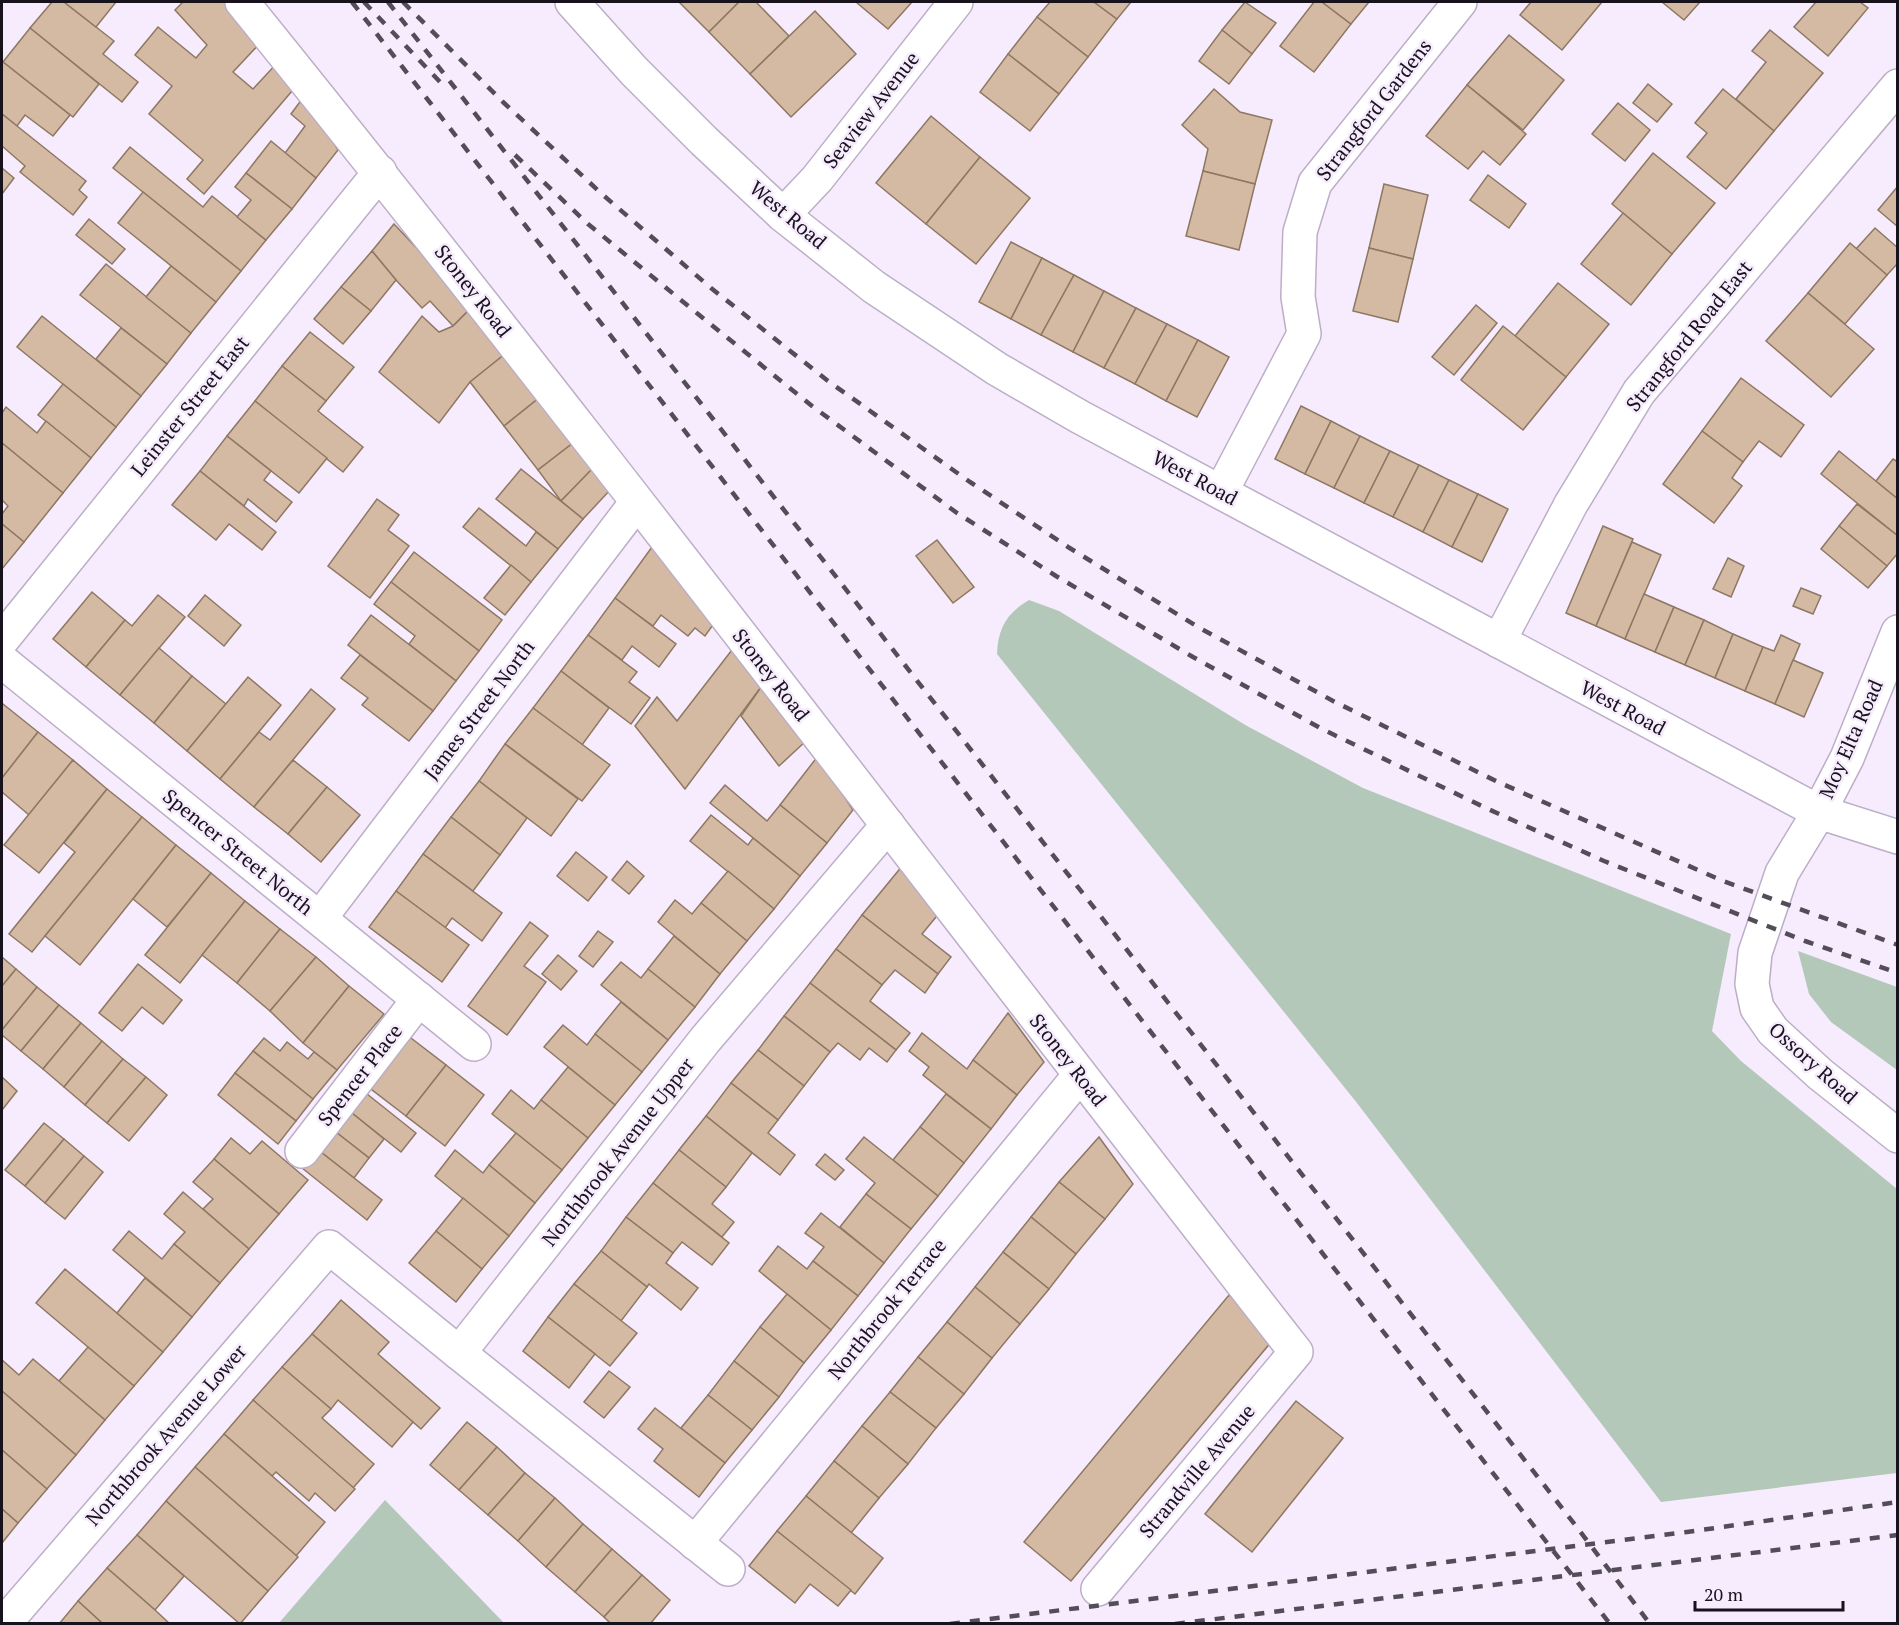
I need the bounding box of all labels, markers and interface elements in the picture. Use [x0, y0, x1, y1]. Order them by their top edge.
street label: Strangford Gardens [1310, 33, 1437, 186]
street label: Seaview Avenue [816, 46, 925, 174]
street label: West Road [744, 174, 833, 255]
street label: Stoney Road [429, 239, 518, 342]
street label: Strangford Road East [1619, 254, 1758, 417]
street label: Leinster Street East [124, 329, 255, 482]
street label: West Road [1148, 444, 1243, 511]
street label: Stoney Road [727, 623, 816, 726]
street label: James Street North [417, 634, 540, 785]
street label: West Road [1576, 674, 1671, 741]
street label: Moy Elta Road [1812, 675, 1889, 803]
street label: Spencer Street North [157, 782, 319, 921]
street label: Stoney Road [1024, 1008, 1113, 1111]
street label: Ossory Road [1763, 1016, 1864, 1110]
street label: Spencer Place [311, 1018, 408, 1131]
street label: Northbrook Avenue Upper [535, 1052, 700, 1251]
street label: Northbrook Terrace [821, 1233, 952, 1385]
street label: Northbrook Avenue Lower [79, 1338, 252, 1531]
street label: Strandville Avenue [1133, 1398, 1261, 1543]
scale bar [1695, 1574, 1844, 1612]
text: 20 m [1704, 1582, 1744, 1606]

